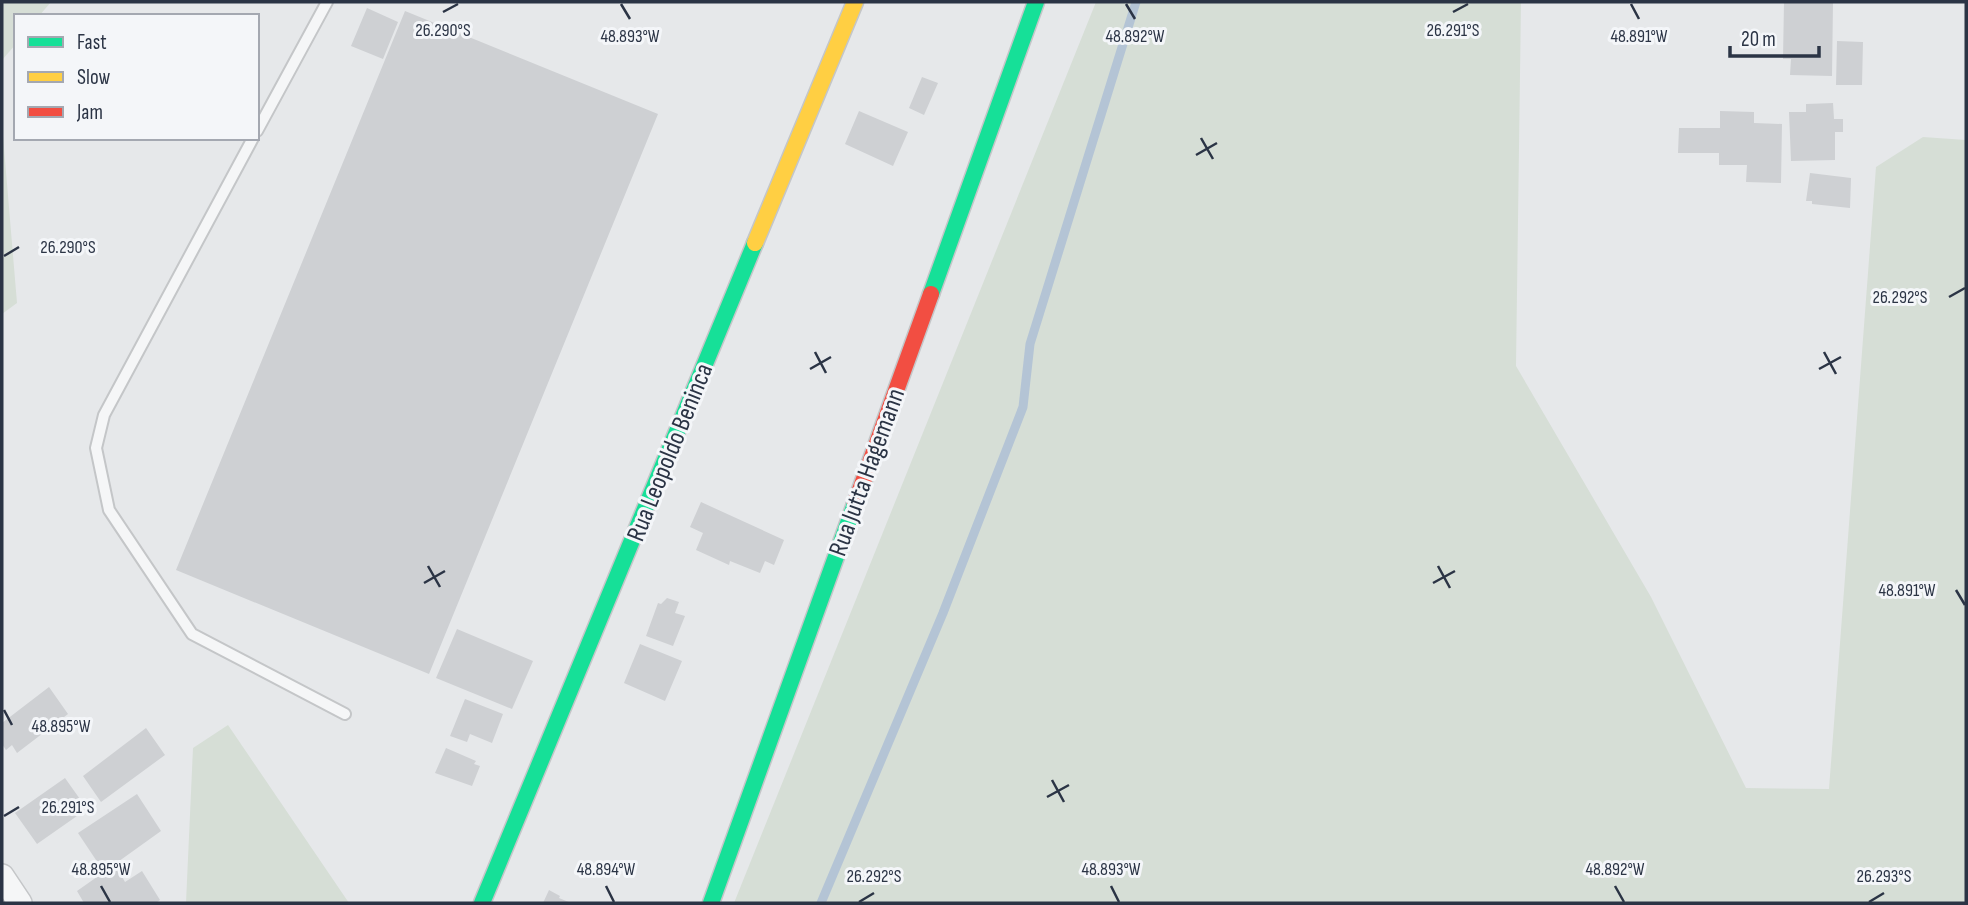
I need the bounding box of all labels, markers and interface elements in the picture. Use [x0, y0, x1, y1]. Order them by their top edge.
legend [14, 14, 259, 140]
scale bar [1730, 14, 1819, 58]
text: 26.290°S [415, 20, 471, 41]
text: 26.291°S [1427, 20, 1480, 41]
text: 48.893°W [600, 26, 660, 47]
text: 48.892°W [1105, 26, 1165, 47]
text: 48.891°W [1610, 26, 1668, 47]
text: 20 m [1741, 27, 1776, 52]
text: Fast [77, 30, 107, 55]
text: Slow [77, 65, 111, 90]
text: Jam [76, 100, 103, 125]
text: 26.290°S [40, 237, 96, 258]
text: 26.292°S [1873, 287, 1928, 308]
street label: Rua Leopoldo Beninca [621, 359, 720, 546]
street label: Rua Jutta Hagemann [823, 385, 912, 560]
text: 48.891°W [1878, 580, 1936, 601]
text: 48.895°W [32, 716, 91, 737]
text: 26.291°S [42, 797, 95, 818]
text: 48.895°W [72, 859, 131, 880]
text: 48.894°W [577, 859, 636, 880]
text: 48.893°W [1081, 859, 1141, 880]
text: 48.892°W [1585, 859, 1645, 880]
text: 26.292°S [847, 866, 902, 887]
text: 26.293°S [1857, 866, 1912, 887]

